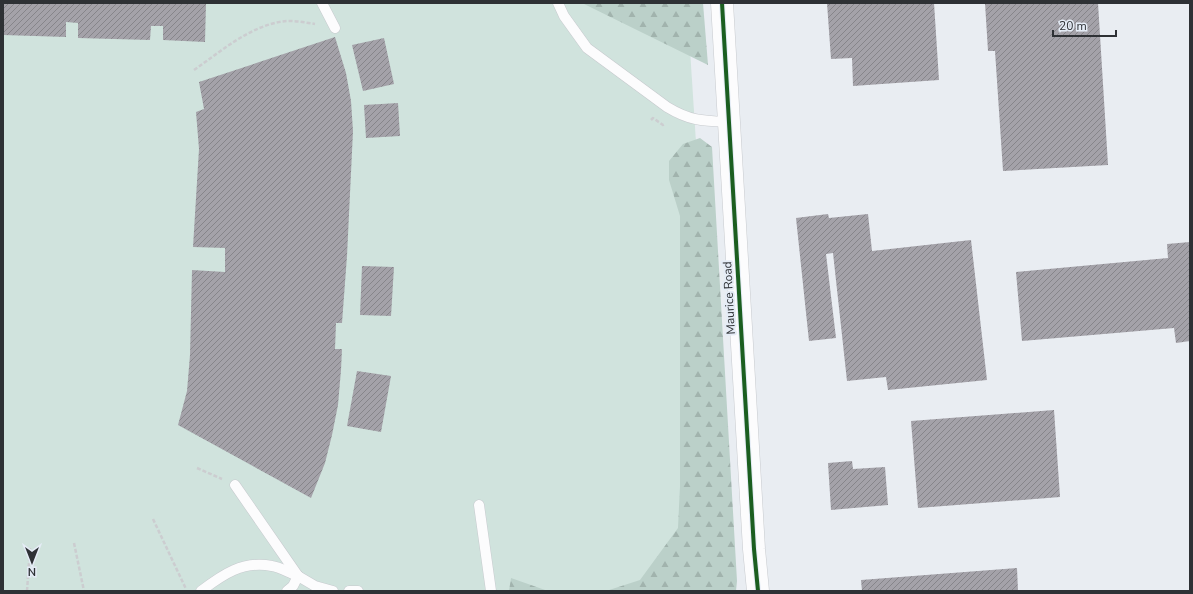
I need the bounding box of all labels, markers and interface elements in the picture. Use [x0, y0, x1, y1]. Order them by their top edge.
scale bar [1053, 12, 1116, 38]
text: 20 m [1059, 18, 1087, 34]
street label: Maurice Road [719, 261, 739, 335]
north arrow [12, 542, 52, 582]
text: N [28, 564, 36, 579]

